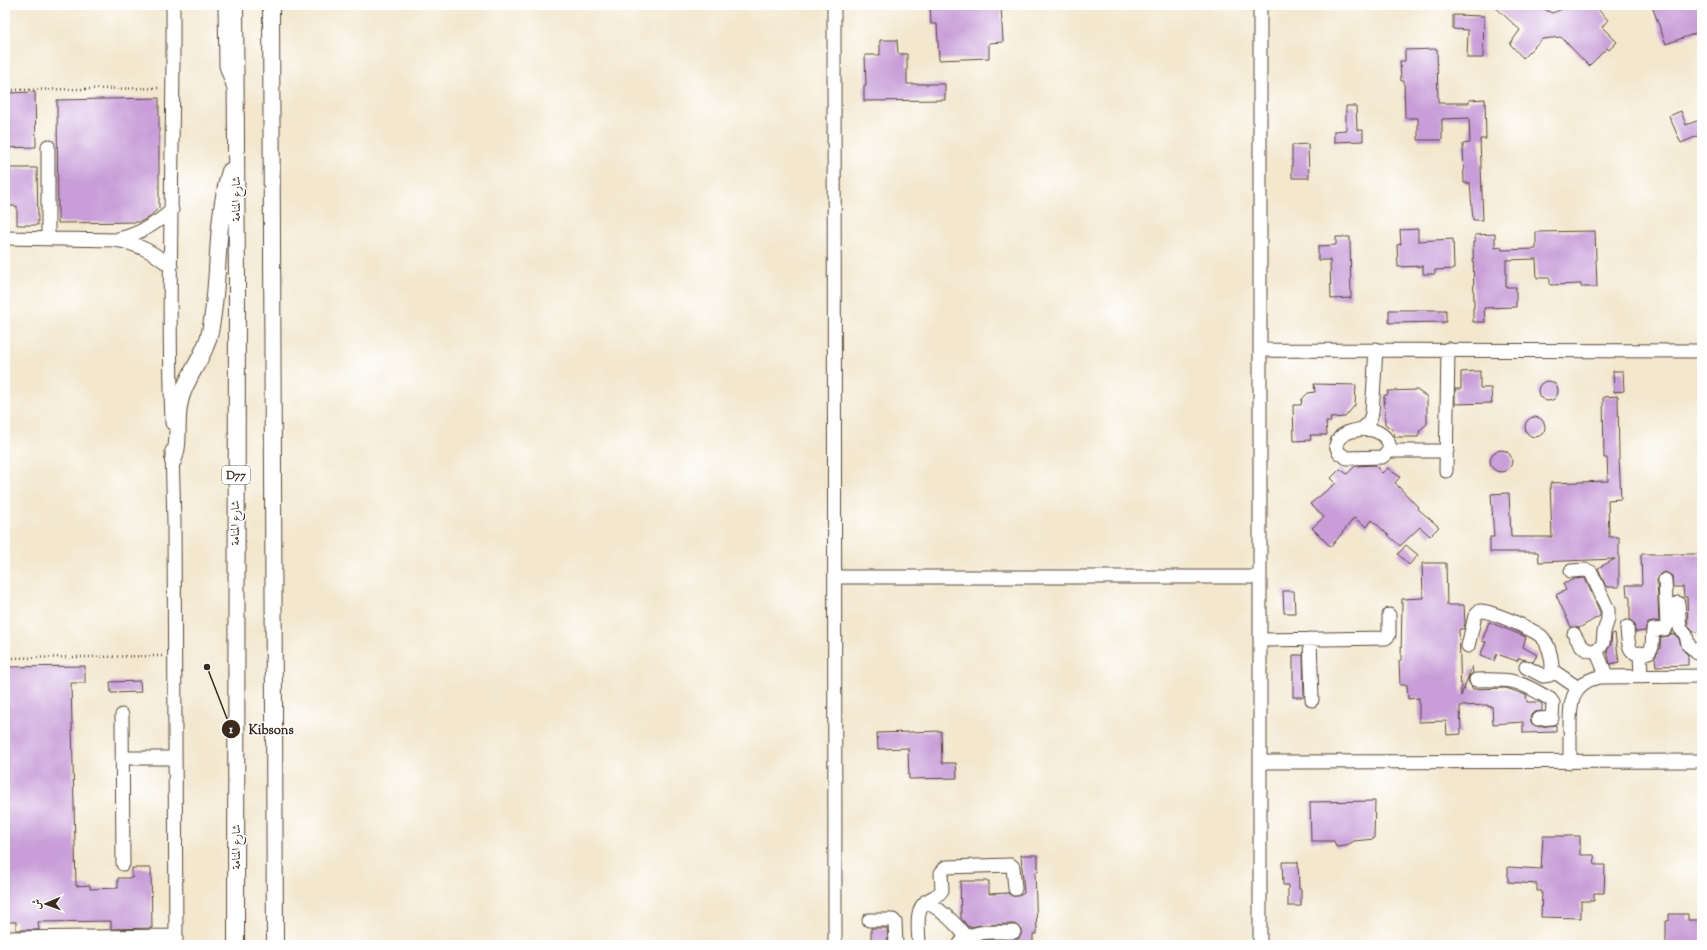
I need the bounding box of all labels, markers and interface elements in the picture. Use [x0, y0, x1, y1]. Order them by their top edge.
street label: شارع المنامة [228, 176, 247, 222]
road number: D77 [222, 466, 250, 484]
street label: شارع المنامة [227, 500, 246, 546]
callout: Kibsons [221, 717, 302, 742]
text: 1 [228, 721, 234, 739]
text: Kibsons [248, 722, 294, 740]
street label: شارع المنامة [228, 824, 247, 870]
north arrow [26, 884, 66, 924]
text: ش [29, 898, 45, 910]

